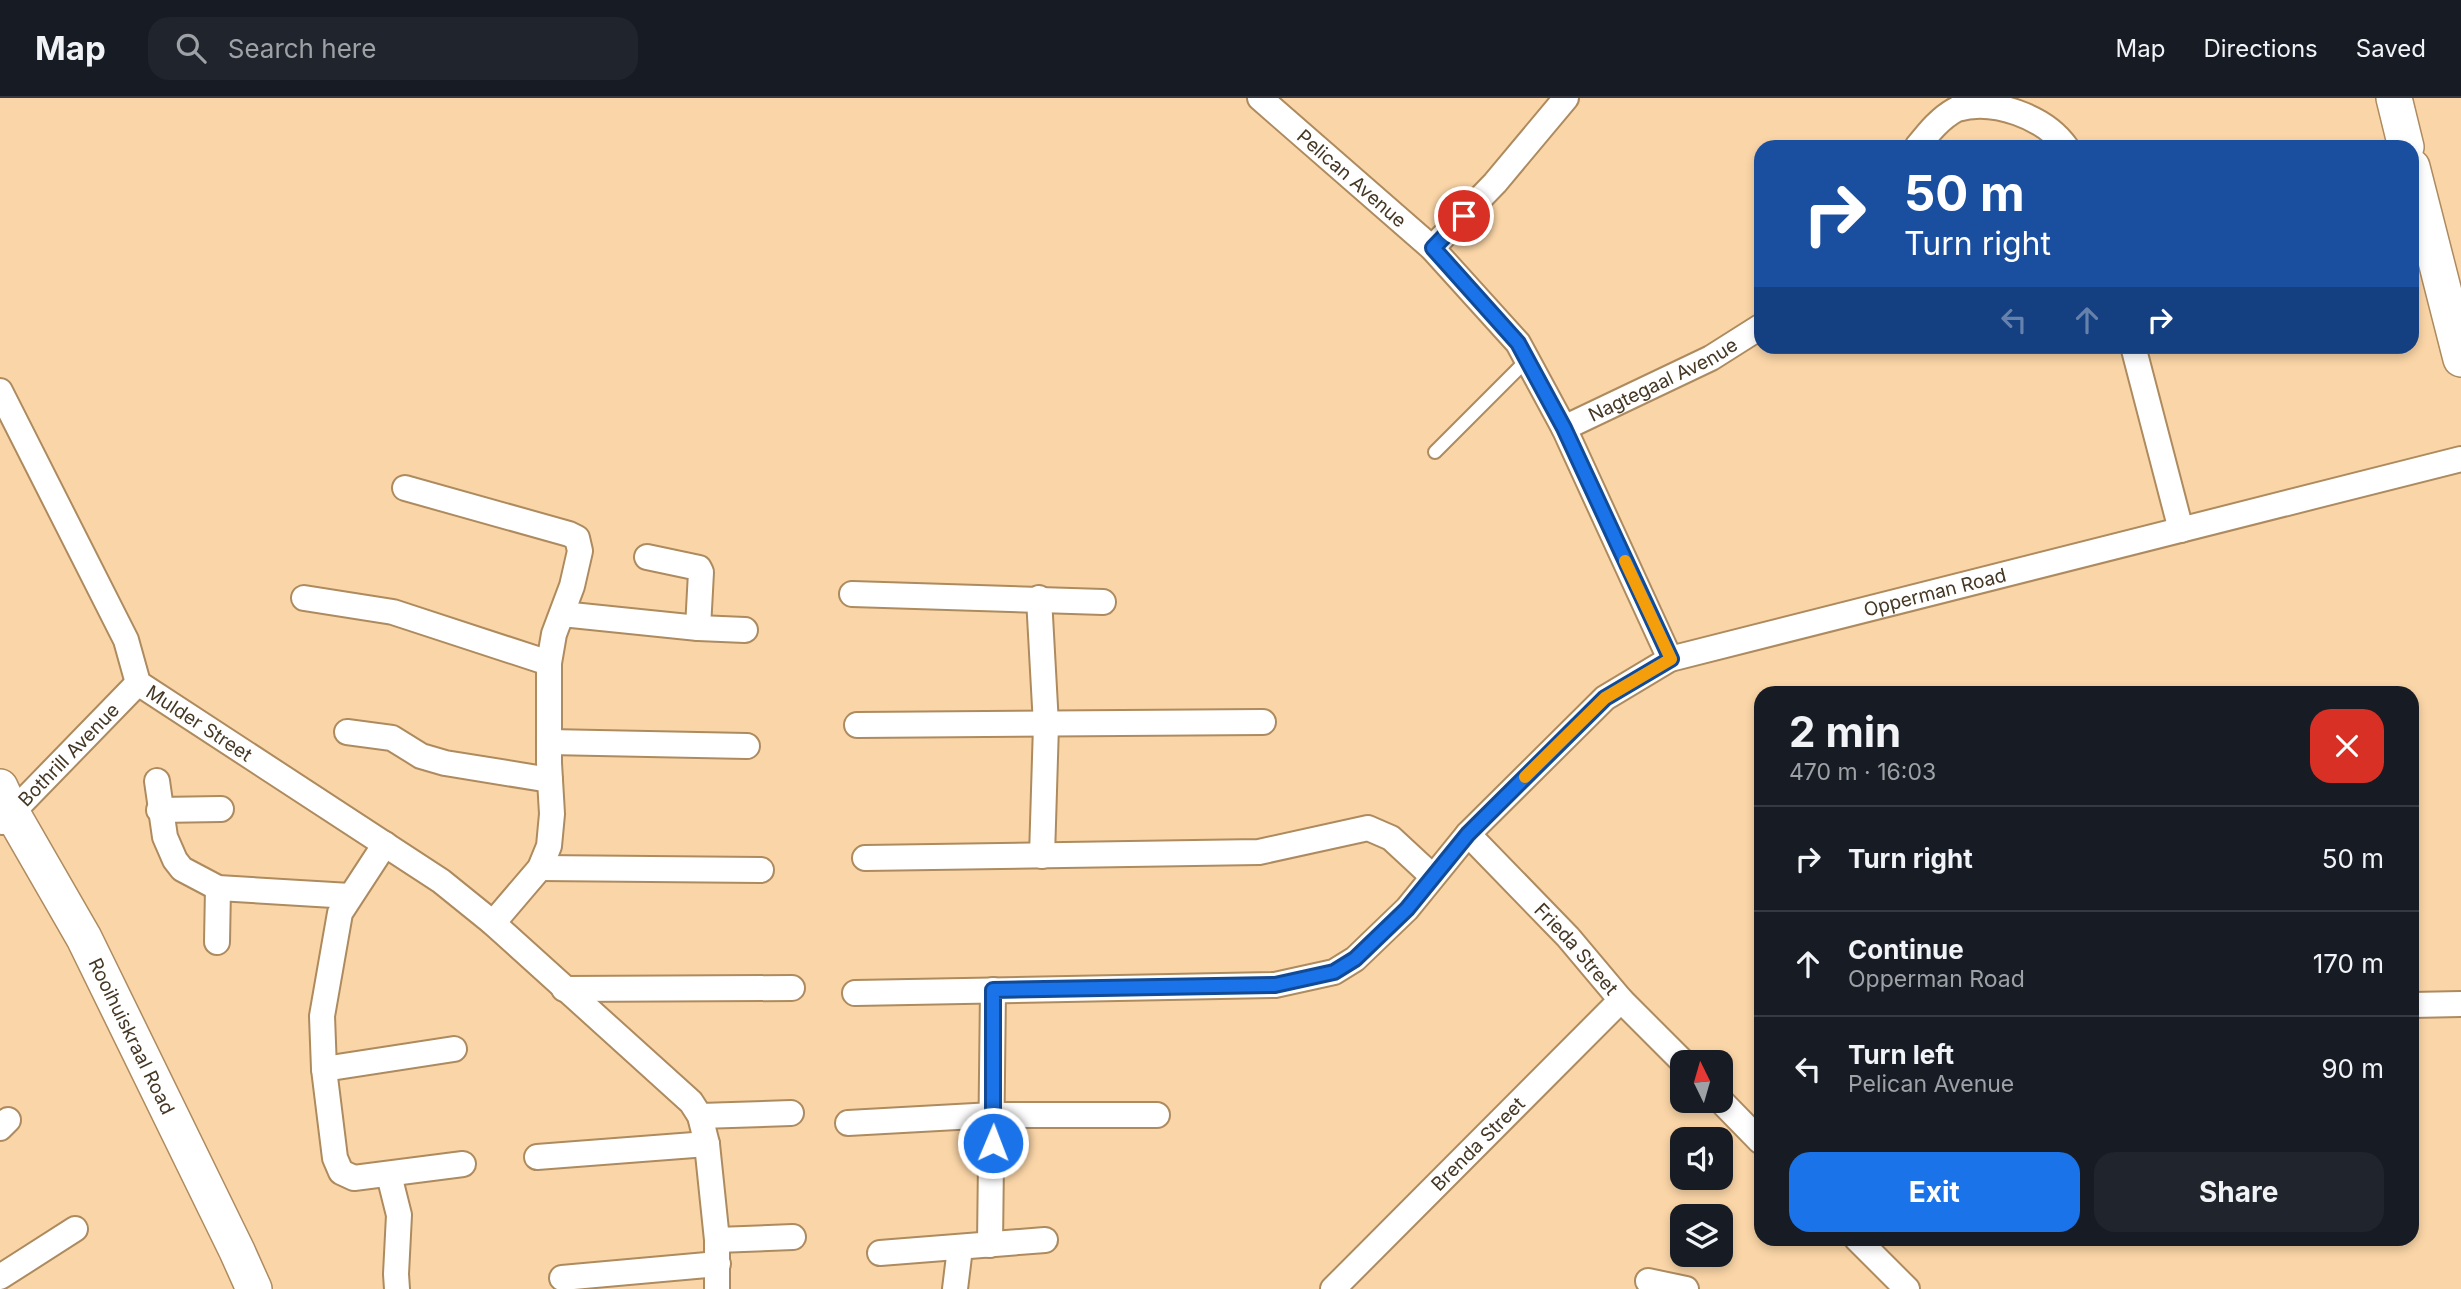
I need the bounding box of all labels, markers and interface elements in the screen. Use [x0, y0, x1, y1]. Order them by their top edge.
search box [148, 17, 638, 80]
text: Map [35, 28, 106, 68]
icon: search [172, 29, 210, 67]
text: Search here [228, 33, 376, 64]
text: Map [2116, 34, 2165, 63]
text: Directions [2203, 34, 2318, 63]
text: Saved [2356, 34, 2426, 63]
street label: Pelican Avenue [1292, 125, 1411, 232]
text: 50 m [1904, 164, 2025, 223]
icon: right [1789, 168, 1880, 259]
pin [1434, 186, 1494, 246]
icon: arrive [1445, 197, 1483, 235]
text: Turn right [1904, 224, 2051, 263]
icon: left [1995, 301, 2033, 339]
icon: ahead [2068, 301, 2106, 339]
icon: right [2141, 301, 2179, 339]
street label: Nagtegaal Avenue [1585, 333, 1742, 427]
street label: Opperman Road [1861, 563, 2009, 622]
street label: Mulder Street [142, 681, 256, 766]
street label: Bothrill Avenue [14, 699, 124, 811]
text: 2 min [1789, 706, 1901, 757]
button: close [2310, 709, 2384, 783]
text: 470 m · 16:03 [1789, 758, 1936, 786]
icon: right [1789, 840, 1827, 878]
text: Turn right [1848, 843, 1973, 874]
text: 50 m [2322, 843, 2384, 874]
street label: Frieda Street [1529, 898, 1623, 1000]
text: Continue [1848, 934, 1964, 965]
icon: ahead [1789, 945, 1827, 983]
text: 170 m [2313, 948, 2384, 979]
street label: Rooihuiskraal Road [84, 954, 179, 1118]
text: Opperman Road [1848, 965, 2025, 993]
text: Turn left [1848, 1039, 1954, 1070]
north arrow [1670, 1050, 1732, 1113]
map controls [1670, 1050, 1733, 1267]
icon: left [1789, 1050, 1827, 1088]
text: 90 m [2321, 1053, 2384, 1084]
text: Pelican Avenue [1848, 1070, 2014, 1098]
street label: Brenda Street [1427, 1093, 1530, 1196]
position arrow [956, 1106, 1030, 1180]
button: sound [1670, 1127, 1733, 1190]
button: Exit [1789, 1152, 2080, 1232]
button: Share [2094, 1152, 2384, 1232]
button: layers [1670, 1204, 1733, 1267]

